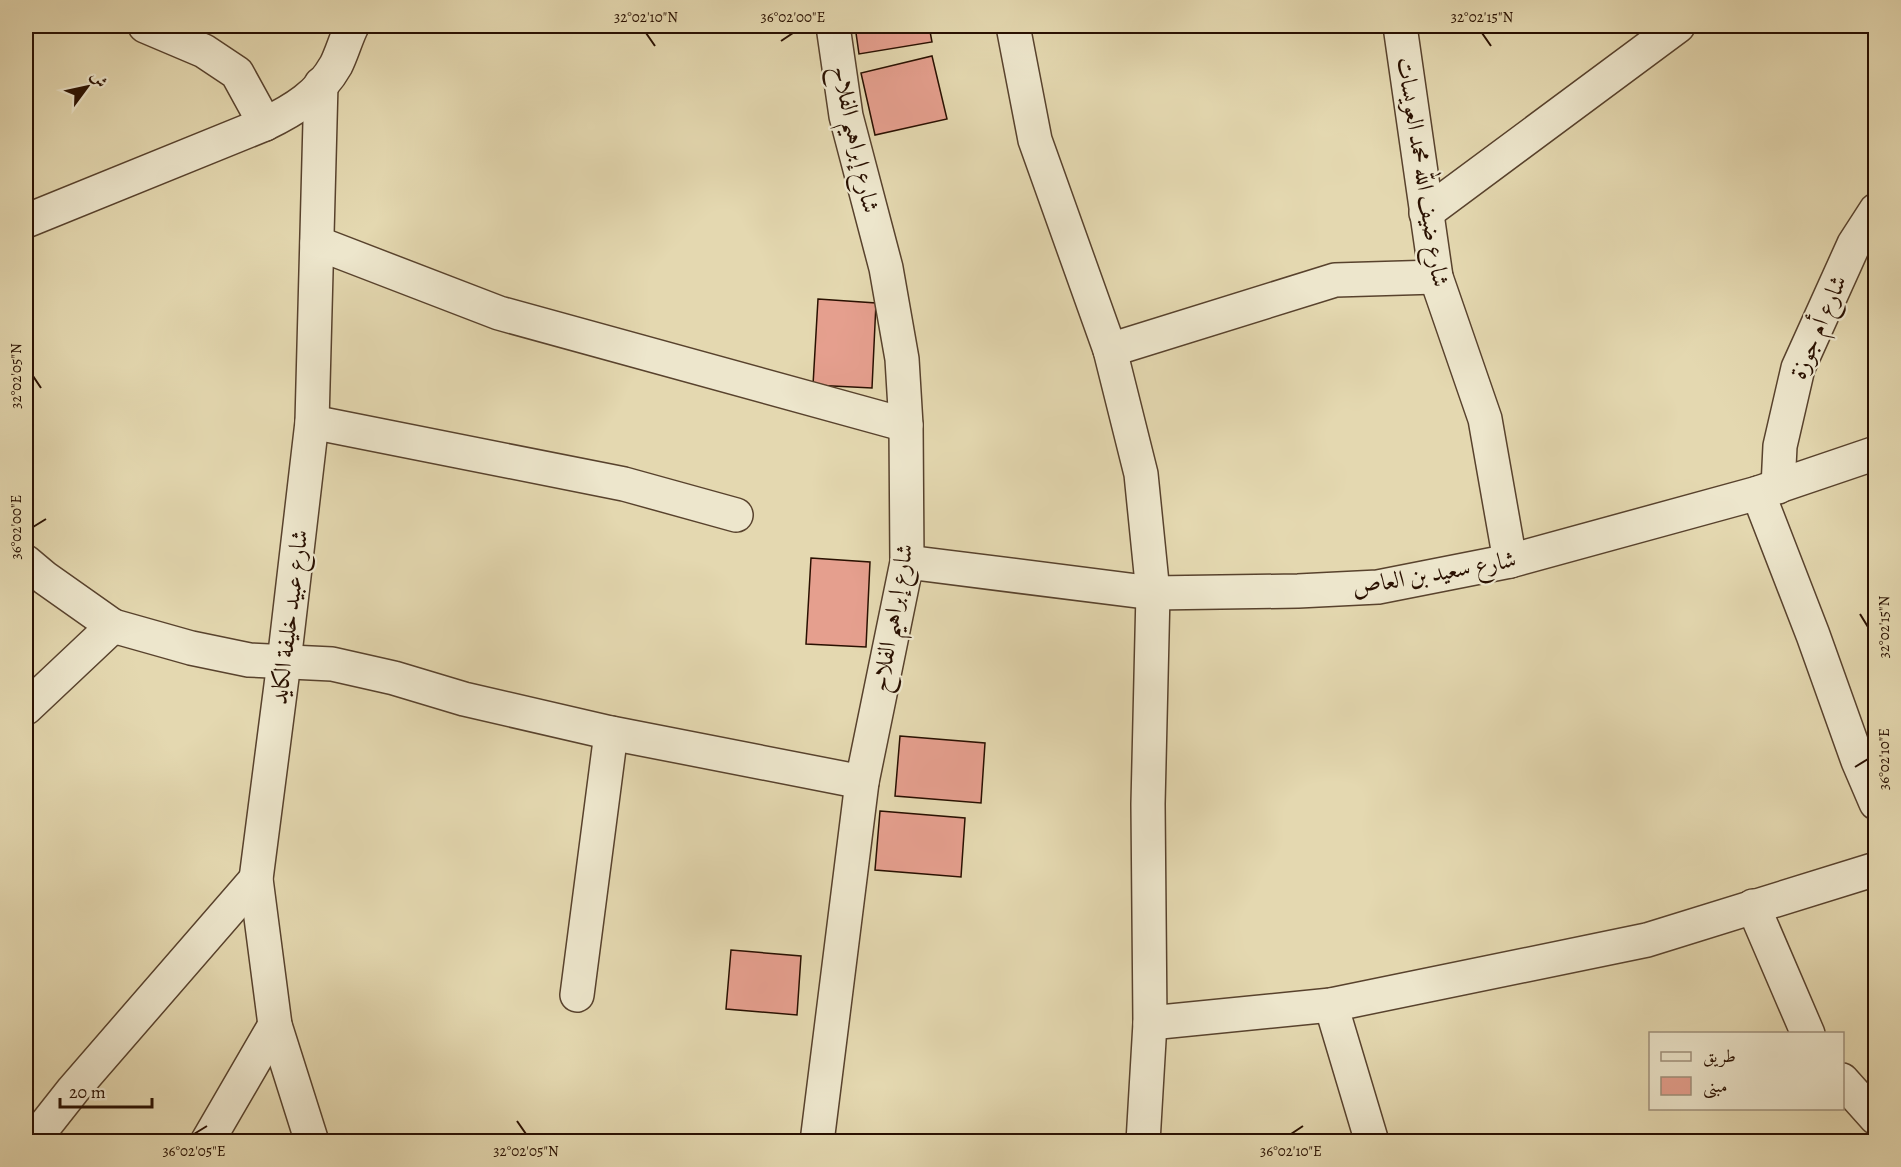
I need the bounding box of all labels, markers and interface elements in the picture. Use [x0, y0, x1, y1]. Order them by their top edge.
text: 32°02'10"N [614, 7, 678, 27]
text: 36°02'00"E [761, 7, 825, 27]
text: 32°02'15"N [1451, 7, 1513, 27]
street label: شارع ضيف الله محمد العويسات [1385, 54, 1460, 290]
north arrow [57, 57, 117, 117]
street label: شارع إبراهيم الفلاح [817, 62, 887, 217]
text: ش [85, 67, 112, 92]
street label: شارع أم جوزة [1781, 270, 1859, 386]
text: 32°02'05"N [6, 343, 26, 409]
text: 36°02'00"E [6, 495, 26, 559]
street label: شارع عبيد خليفة الكايد [262, 528, 320, 707]
street label: شارع إبراهيم الفلاح [863, 541, 929, 696]
street label: شارع سعيد بن العاص [1349, 543, 1519, 607]
text: 32°02'15"N [1874, 596, 1894, 658]
text: 36°02'10"E [1874, 728, 1894, 790]
legend [1649, 1032, 1844, 1110]
text: طريق [1703, 1044, 1736, 1068]
scale bar [60, 1071, 152, 1109]
text: مبنى [1703, 1074, 1728, 1099]
text: 20 m [69, 1080, 106, 1104]
text: 36°02'05"E [162, 1141, 226, 1161]
text: 32°02'05"N [493, 1141, 559, 1161]
text: 36°02'10"E [1260, 1141, 1322, 1161]

